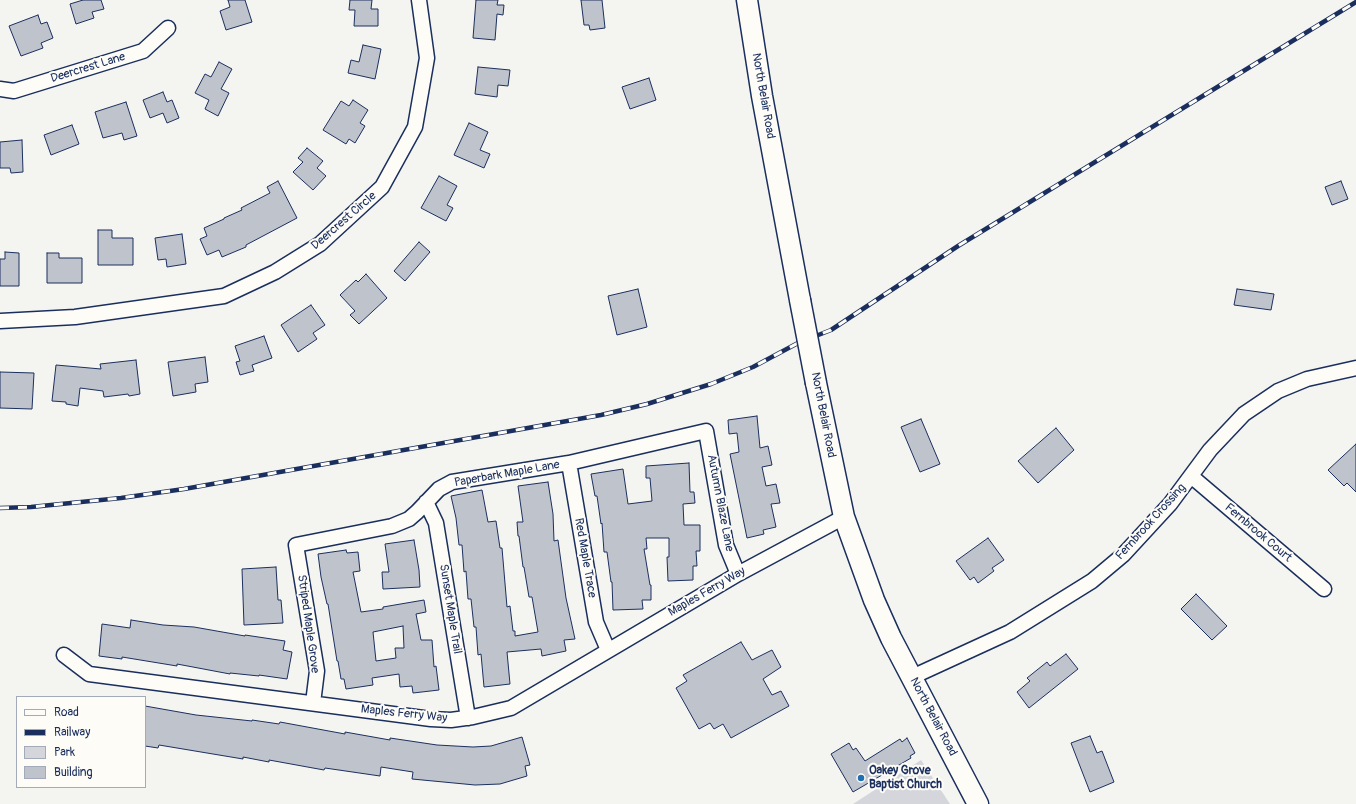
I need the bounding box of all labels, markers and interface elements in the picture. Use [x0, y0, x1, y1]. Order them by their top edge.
street label: Deercrest Lane [49, 50, 127, 86]
street label: North Belair Road [748, 52, 778, 140]
street label: Deercrest Circle [309, 189, 379, 253]
street label: North Belair Road [808, 371, 838, 459]
street label: Autumn Blaze Lane [704, 453, 736, 553]
street label: Paperbark Maple Lane [453, 458, 561, 490]
street label: Fernbrook Crossing [1113, 481, 1189, 563]
street label: Fernbrook Court [1221, 501, 1295, 565]
street label: Red Maple Trace [571, 517, 599, 599]
street label: Sunset Maple Trail [436, 563, 464, 655]
street label: Maples Ferry Way [666, 564, 748, 620]
street label: Striped Maple Grove [294, 574, 322, 674]
street label: North Belair Road [906, 675, 960, 759]
legend [16, 696, 146, 788]
street label: Maples Ferry Way [360, 702, 448, 726]
text: Road [54, 705, 79, 720]
text: Railway [54, 725, 90, 740]
text: Park [54, 745, 75, 760]
place label: Oakey Grove Baptist Church [869, 764, 942, 792]
text: Building [54, 765, 93, 780]
marker: Oakey Grove Baptist Church [856, 773, 866, 783]

